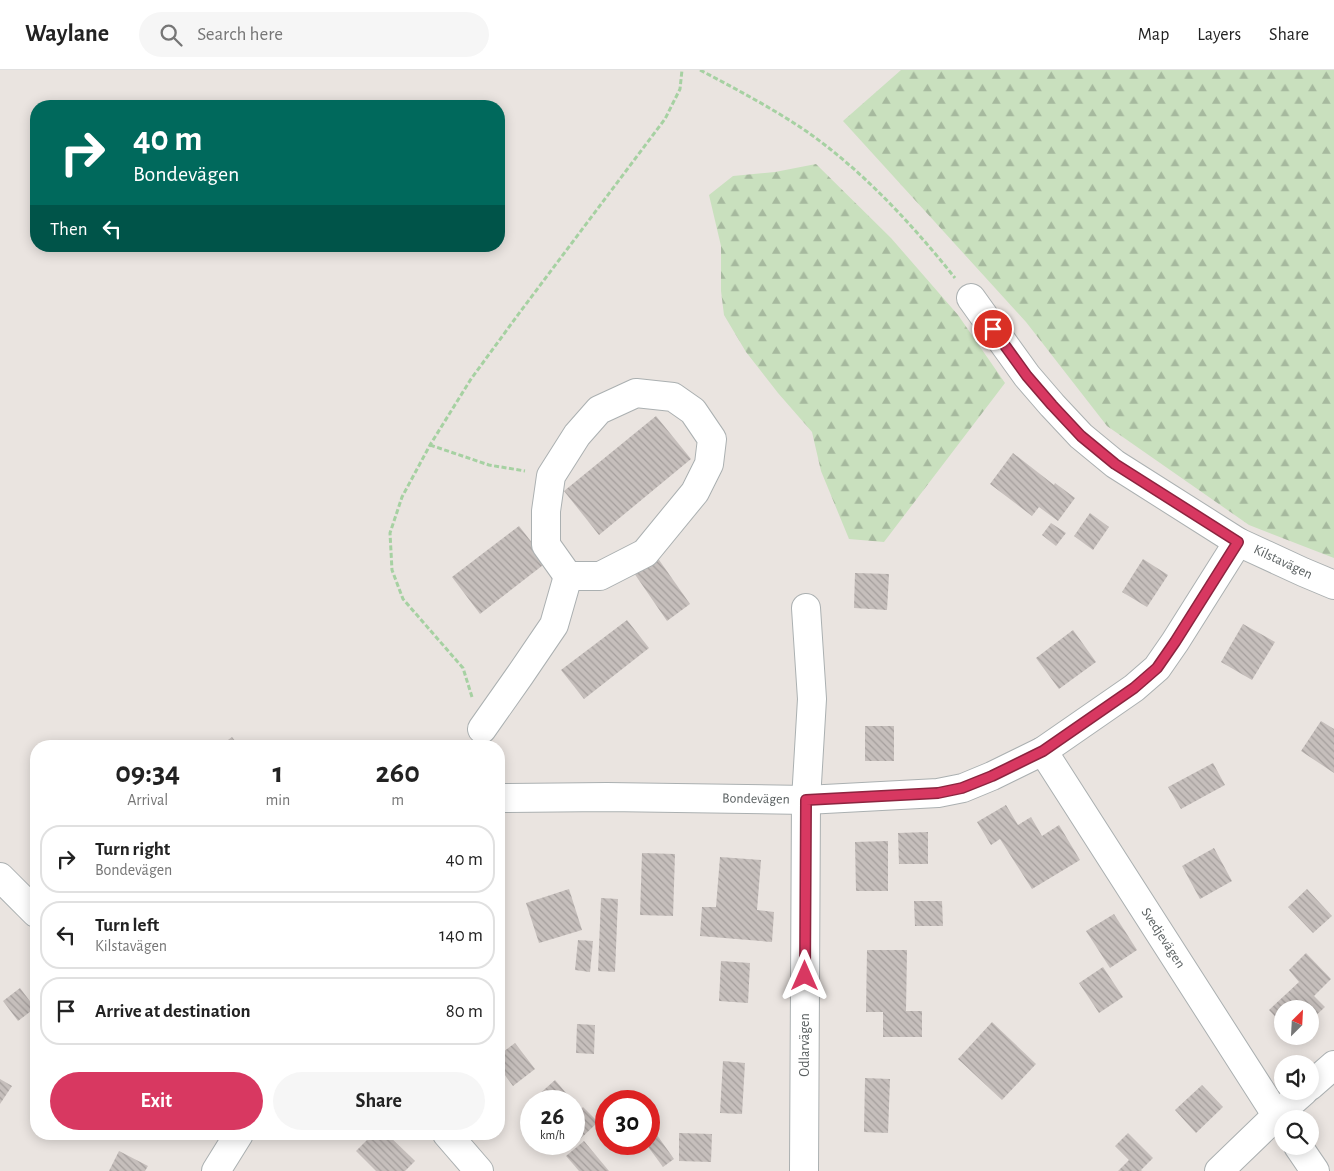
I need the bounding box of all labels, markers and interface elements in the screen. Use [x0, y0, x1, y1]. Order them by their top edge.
search box [139, 12, 489, 57]
icon: search [157, 21, 185, 49]
text: Waylane [25, 22, 109, 46]
text: Search here [197, 25, 283, 44]
text: Map [1138, 26, 1169, 44]
text: Layers [1197, 26, 1241, 44]
text: Share [1269, 26, 1309, 44]
icon: right [50, 120, 115, 185]
text: 40 m [133, 122, 202, 157]
text: Bondevägen [133, 163, 239, 185]
icon: left [98, 215, 126, 243]
text: Then [50, 220, 88, 239]
pin [972, 308, 1014, 350]
icon: arrive [979, 315, 1007, 343]
street label: Kilstavägen [1251, 542, 1315, 582]
text: 09:34 [115, 758, 180, 788]
text: 1 [272, 758, 283, 788]
text: 260 [376, 758, 420, 788]
street label: Bondevägen [722, 791, 790, 807]
text: Arrival [127, 792, 168, 808]
text: min [265, 792, 290, 808]
text: m [391, 792, 404, 808]
text: Turn right [95, 840, 170, 859]
icon: right [52, 845, 80, 873]
text: 40 m [445, 850, 483, 869]
text: Bondevägen [95, 862, 172, 878]
street label: Svedjevägen [1138, 905, 1188, 971]
text: Turn left [95, 916, 159, 935]
icon: left [52, 921, 80, 949]
text: 140 m [439, 926, 483, 945]
text: Kilstavägen [95, 938, 167, 954]
position arrow [778, 949, 830, 1001]
icon: arrive [52, 997, 80, 1025]
north arrow [1274, 1000, 1319, 1045]
map controls [1274, 1000, 1319, 1155]
text: Arrive at destination [95, 1002, 251, 1021]
text: 80 m [446, 1002, 483, 1021]
street label: Odlarvägen [798, 1013, 812, 1077]
button: sound [1274, 1055, 1319, 1100]
button: Exit [50, 1072, 263, 1130]
button: Share [273, 1072, 485, 1130]
speed limit sign: 30 [595, 1090, 660, 1155]
text: 26 [541, 1104, 564, 1129]
button: search [1274, 1110, 1319, 1155]
text: km/h [540, 1129, 565, 1141]

